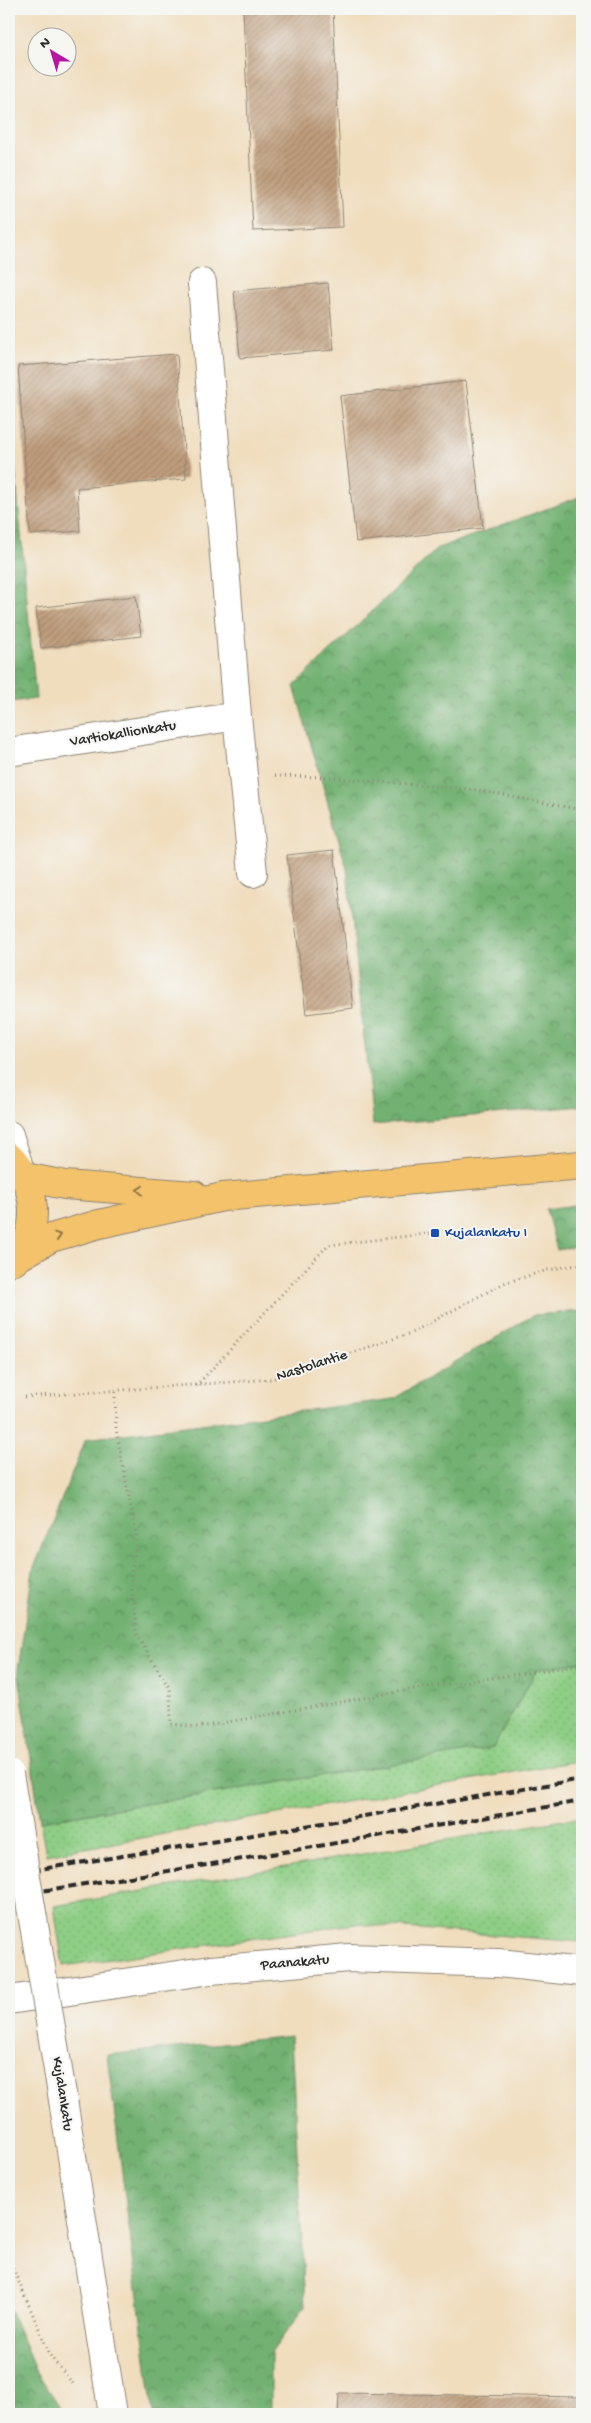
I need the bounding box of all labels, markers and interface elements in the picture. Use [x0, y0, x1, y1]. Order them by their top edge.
north arrow [28, 28, 78, 78]
text: N [37, 34, 54, 53]
street label: Vartiokallionkatu [68, 717, 177, 751]
one-way arrow [135, 1185, 143, 1196]
place label: Kujalankatu I [445, 1224, 527, 1242]
marker: Kujalankatu I [429, 1227, 441, 1239]
one-way arrow [54, 1232, 62, 1242]
street label: Nastolantie [274, 1346, 350, 1386]
street label: Paanakatu [259, 1951, 330, 1975]
street label: Kujalankatu [47, 2056, 77, 2132]

